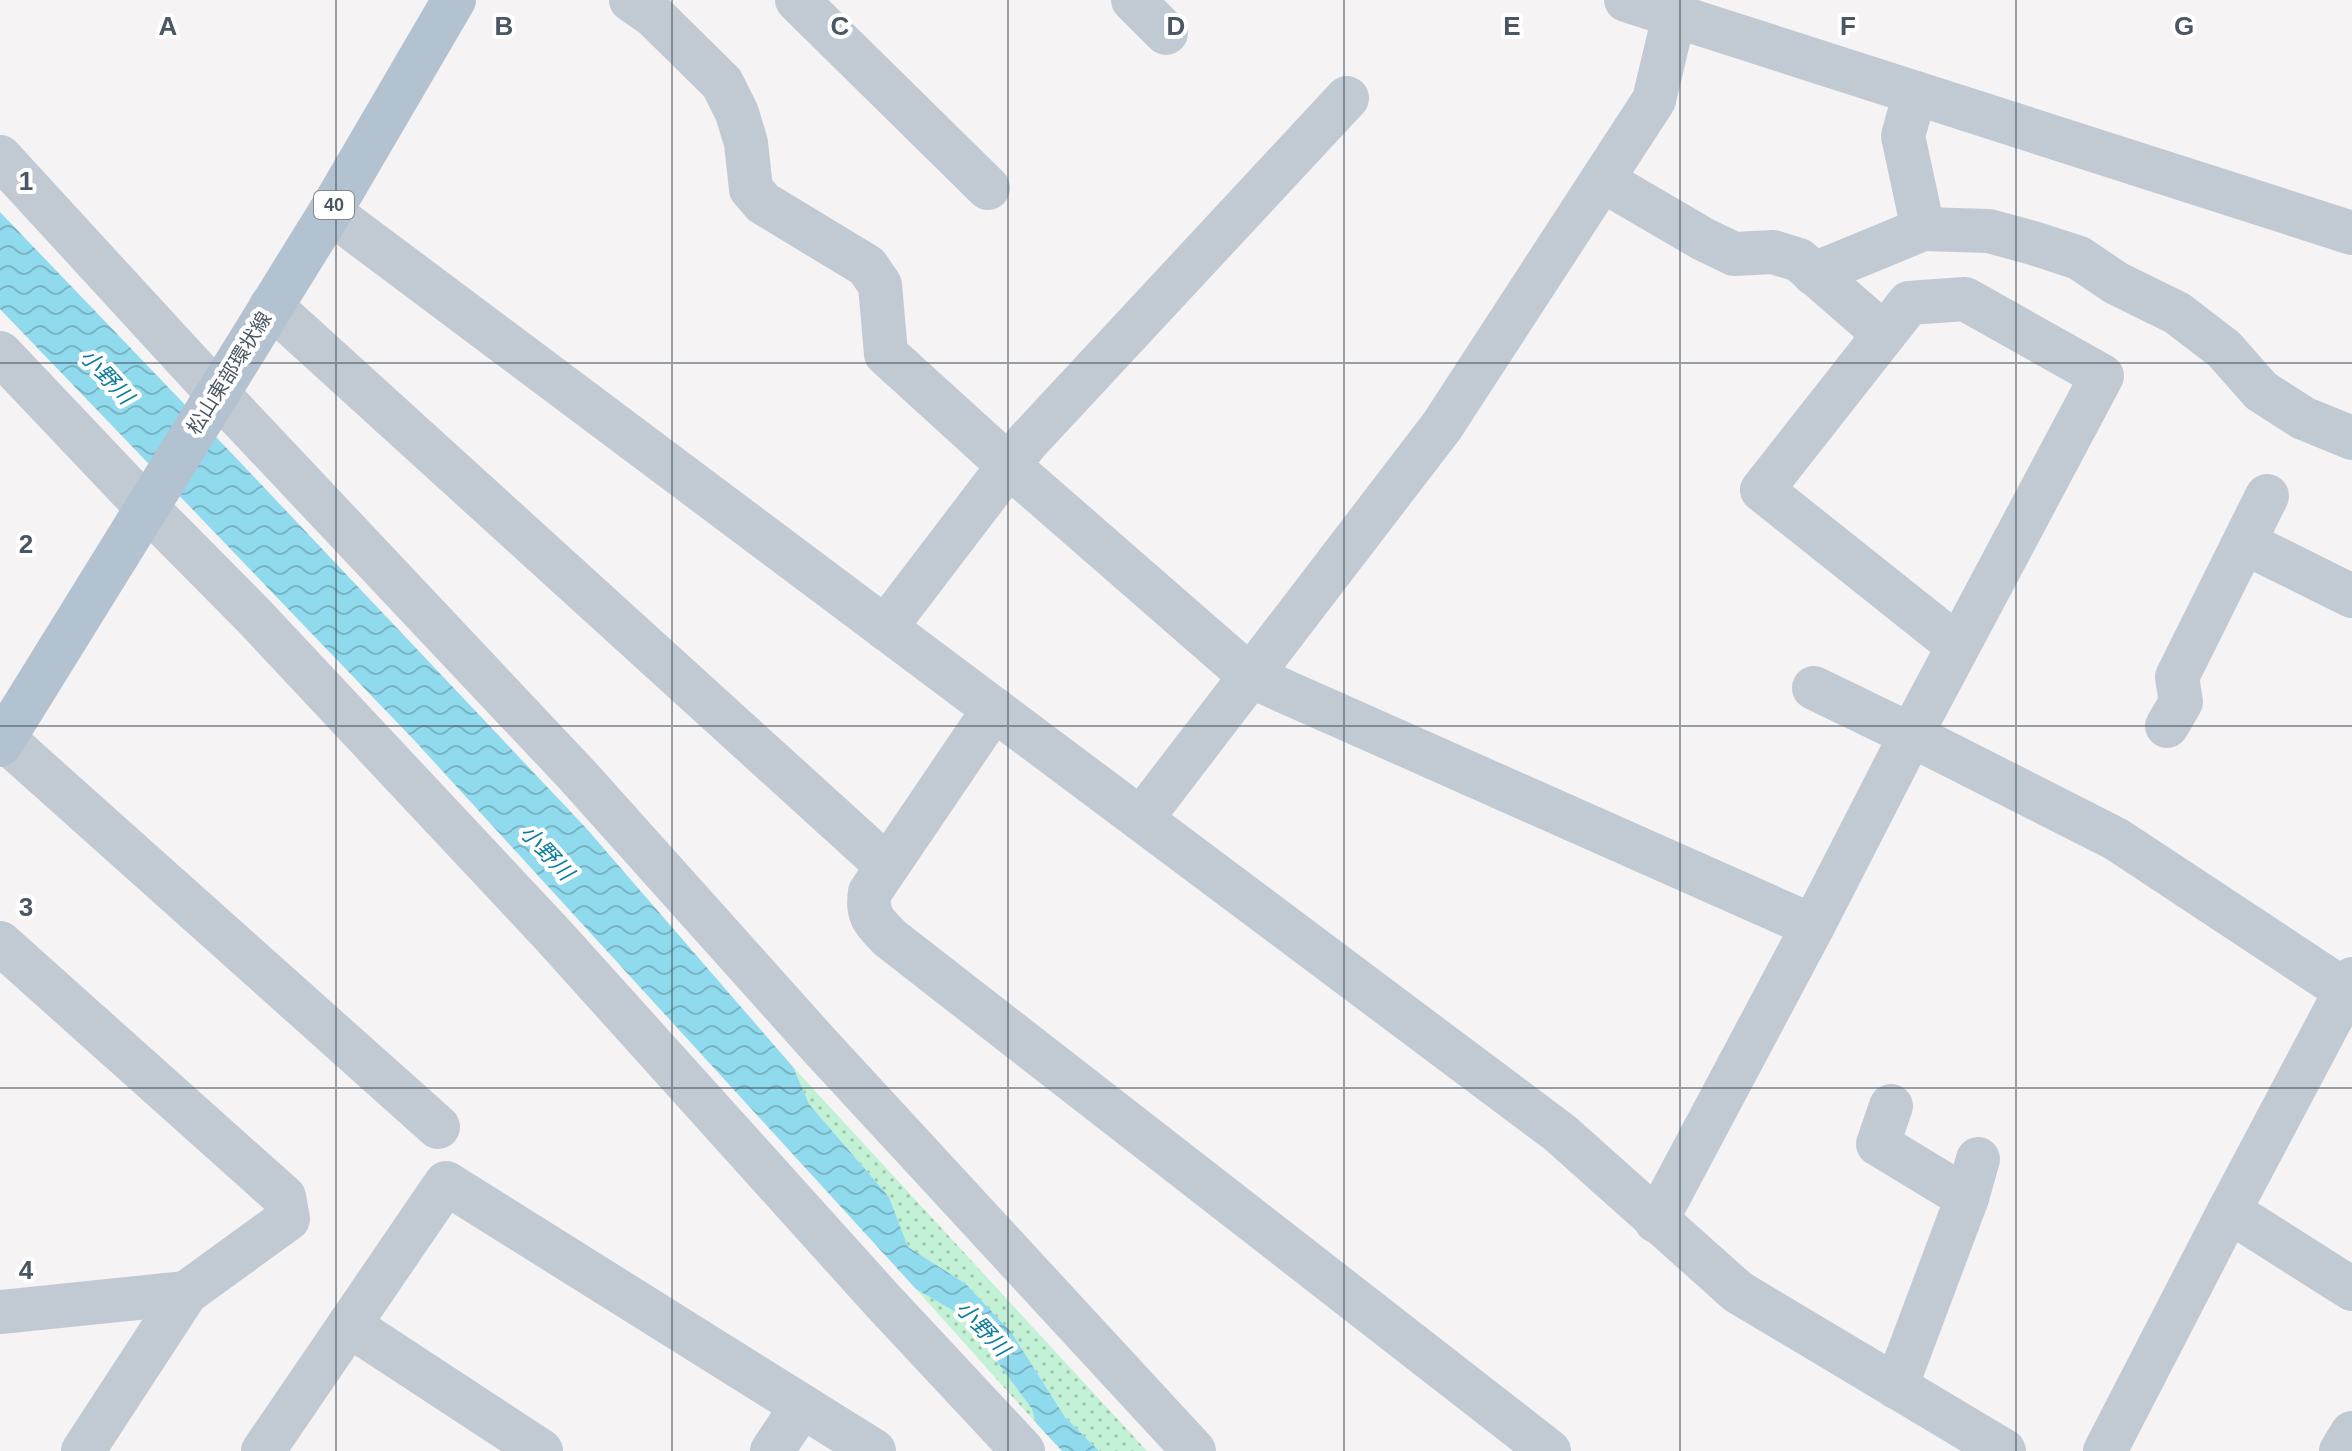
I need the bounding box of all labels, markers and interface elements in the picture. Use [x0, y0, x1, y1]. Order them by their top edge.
text: A [159, 11, 178, 41]
text: B [495, 11, 513, 41]
text: C [831, 11, 850, 41]
text: D [1167, 11, 1185, 41]
text: E [1503, 11, 1521, 41]
text: F [1840, 11, 1856, 41]
text: G [2174, 11, 2194, 41]
text: 1 [19, 166, 33, 196]
road number: 40 [314, 191, 354, 219]
street label: 松山東部環状線 [183, 308, 275, 438]
water label: 小野川 [75, 344, 140, 410]
text: 2 [19, 529, 33, 559]
water label: 小野川 [515, 820, 580, 886]
text: 3 [19, 892, 33, 922]
text: 4 [19, 1255, 34, 1285]
water label: 小野川 [951, 1296, 1016, 1362]

